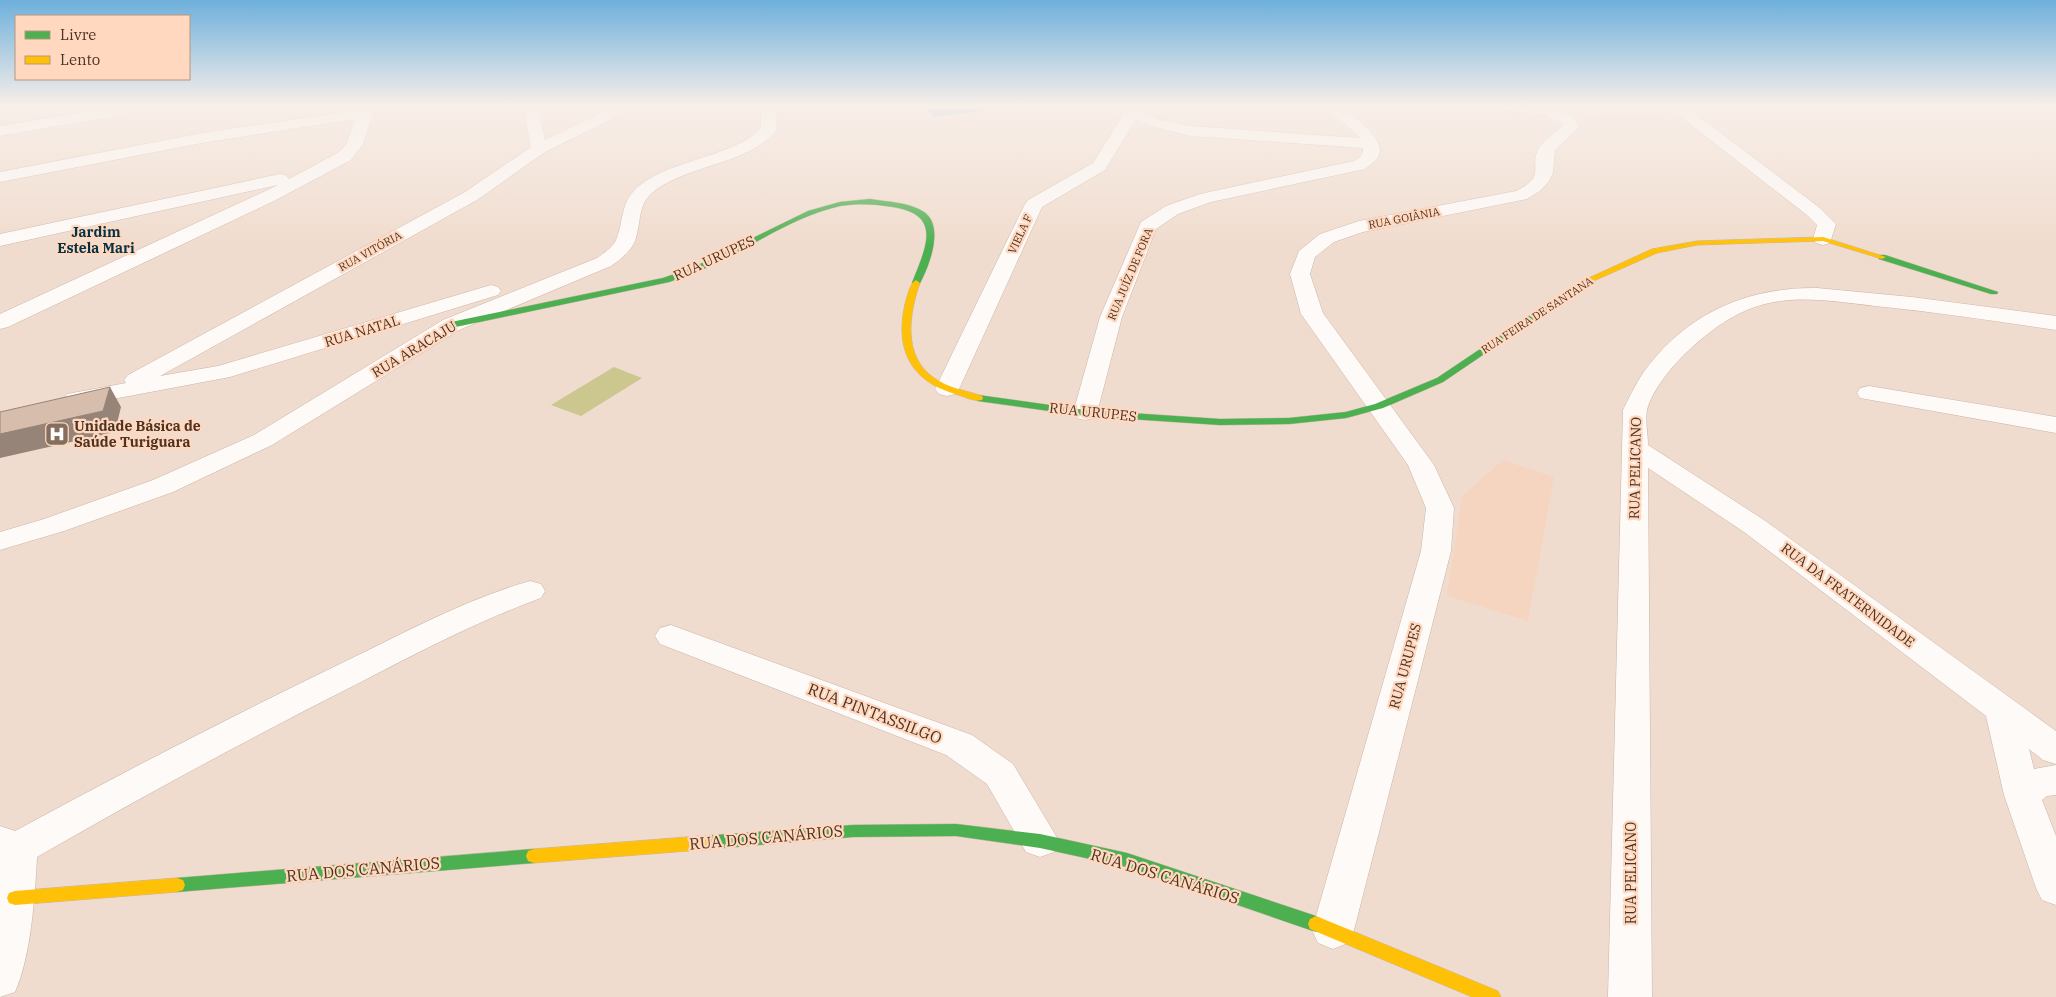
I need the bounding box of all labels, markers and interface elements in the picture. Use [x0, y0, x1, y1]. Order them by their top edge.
legend [15, 15, 190, 80]
text: Livre [60, 25, 96, 44]
text: Lento [60, 50, 100, 69]
street label: RUA GOIÂNIA [1367, 204, 1441, 232]
street label: VIELA F [1005, 212, 1035, 256]
district label: Jardim Estela Mari [57, 223, 135, 257]
street label: RUA JUÍZ DE FORA [1104, 225, 1156, 322]
street label: RUA VITÓRIA [336, 228, 404, 274]
street label: RUA URUPES [670, 231, 758, 285]
street label: RUA FEIRA DE SANTANA [1478, 273, 1596, 356]
street label: RUA NATAL [322, 311, 402, 351]
street label: RUA ARACAJU [368, 317, 460, 381]
street label: RUA URUPES [1048, 398, 1138, 426]
place label: Unidade Básica de Saúde Turiguara [74, 417, 201, 451]
street label: RUA PELICANO [1625, 417, 1645, 519]
hospital icon: Unidade Básica de Saúde Turiguara [44, 421, 70, 447]
street label: RUA DA FRATERNIDADE [1778, 539, 1918, 651]
street label: RUA URUPES [1385, 621, 1425, 711]
street label: RUA PINTASSILGO [805, 678, 945, 748]
street label: RUA DOS CANÁRIOS [688, 819, 844, 854]
street label: RUA PELICANO [1622, 822, 1640, 924]
street label: RUA DOS CANÁRIOS [1088, 843, 1242, 908]
street label: RUA DOS CANÁRIOS [285, 851, 441, 886]

